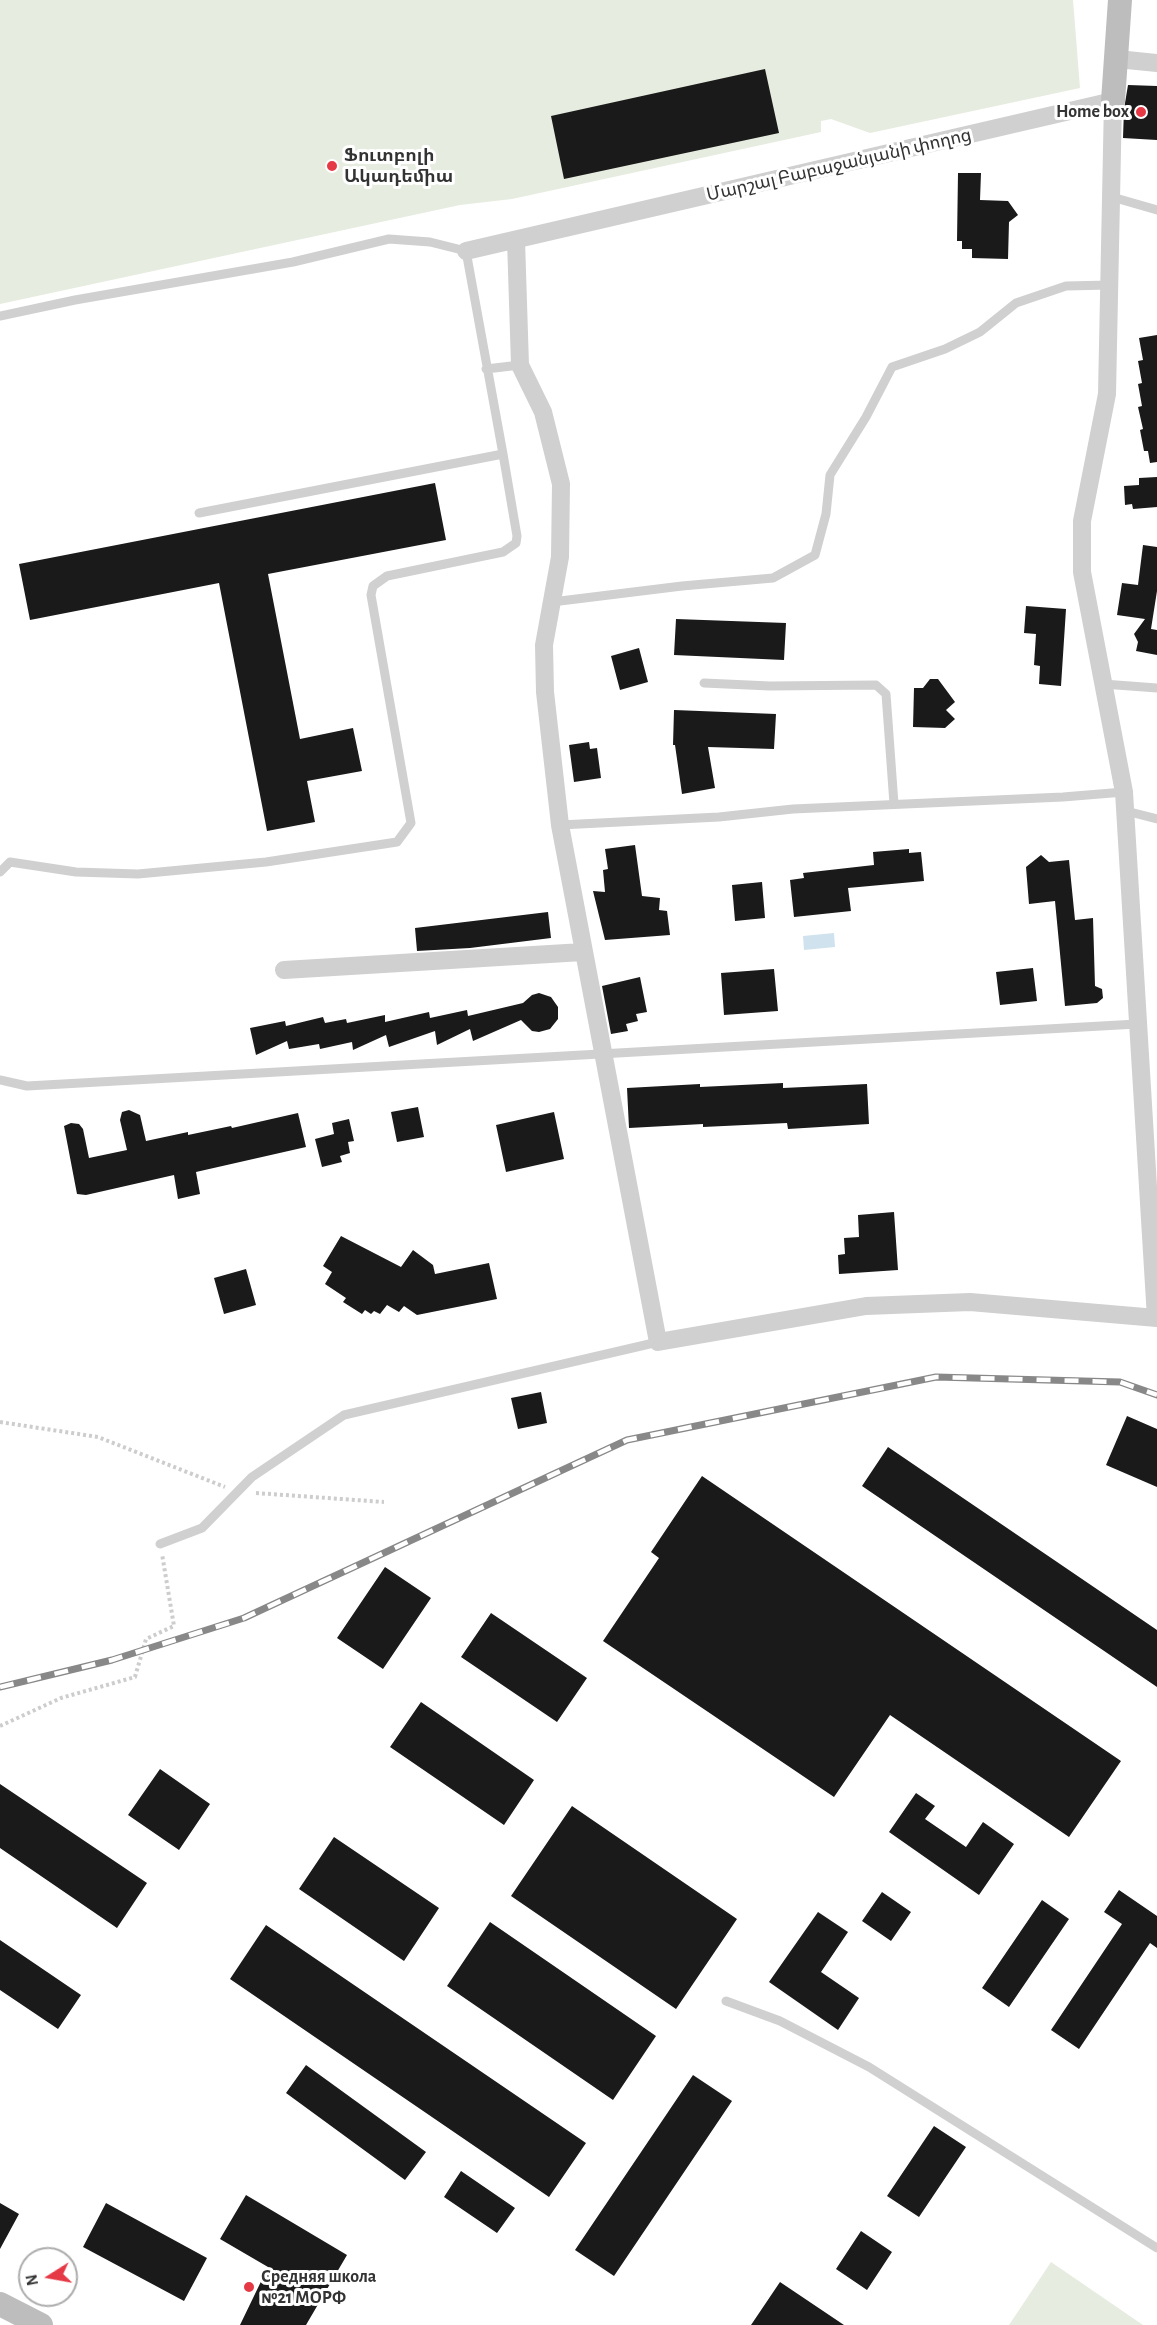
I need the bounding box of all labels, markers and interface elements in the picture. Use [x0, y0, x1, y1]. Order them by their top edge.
place label: Home box [1056, 101, 1129, 123]
marker: Home box [1134, 105, 1148, 119]
street label: Մարշալ Բաբաջանյանի փողոց [704, 124, 974, 206]
place label: Ֆուտբոլի Ակադեմիա [344, 145, 453, 188]
marker: Ֆուտբոլի Ակադեմիա [325, 159, 339, 173]
north arrow [18, 2247, 78, 2307]
place label: Средняя школа №21 МОРФ [261, 2266, 376, 2308]
text: N [23, 2273, 41, 2287]
marker: Средняя школа №21 МОРФ [242, 2280, 256, 2294]

